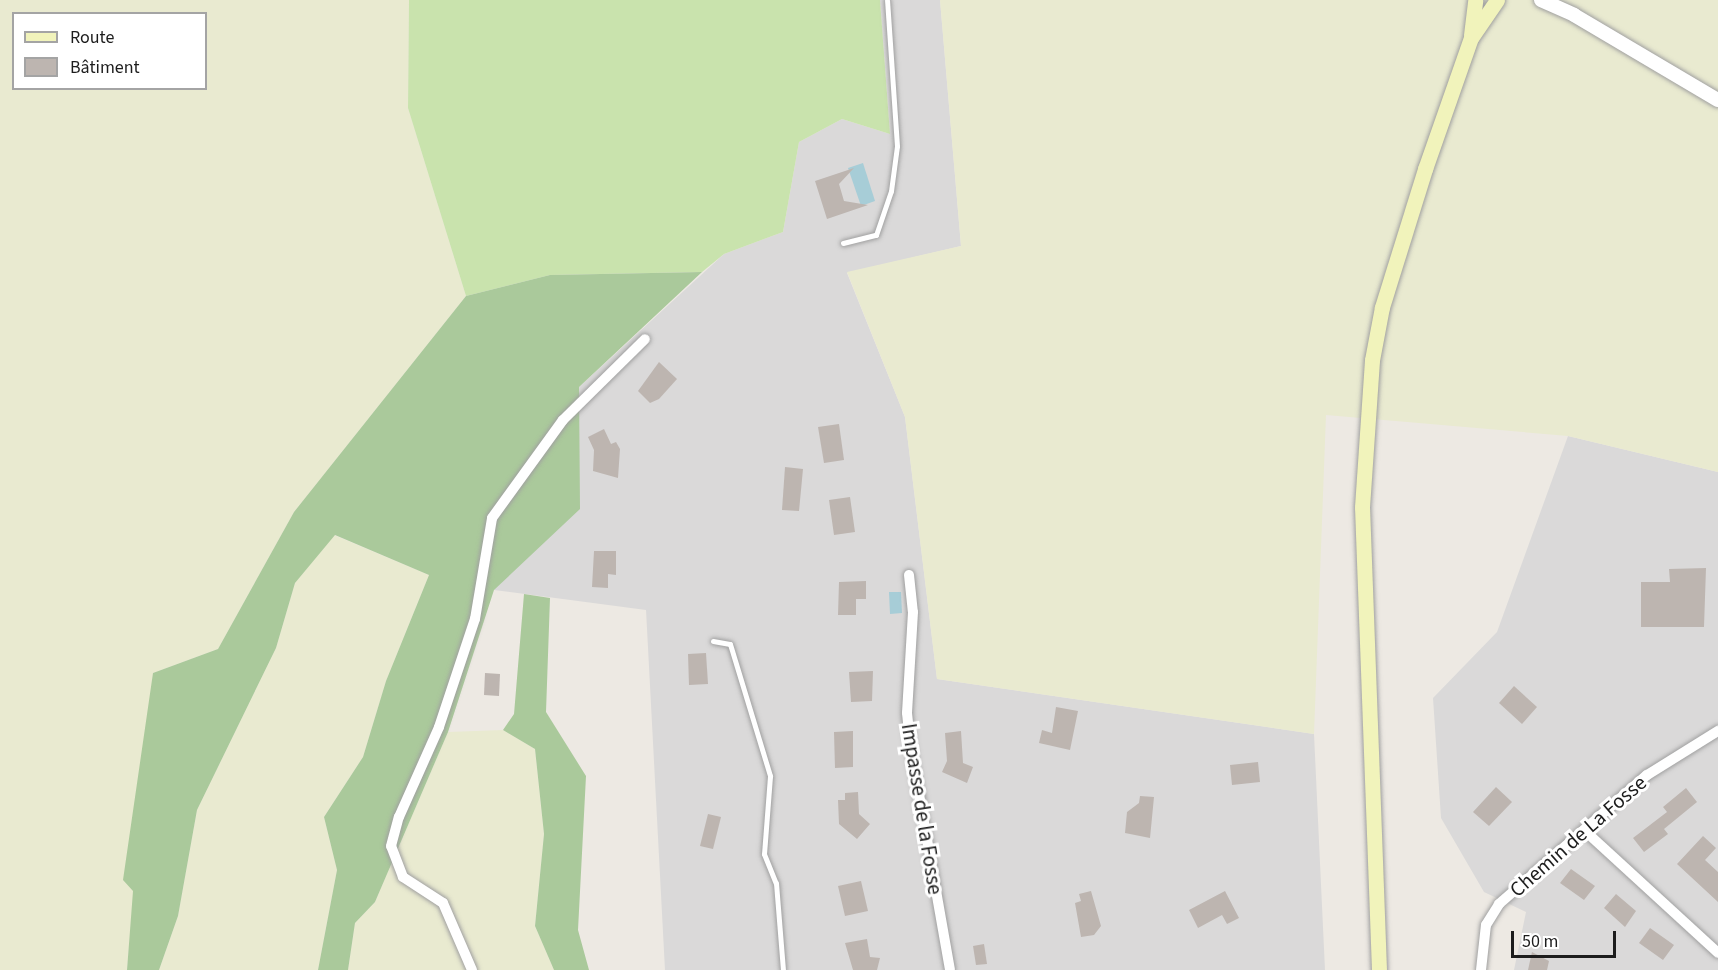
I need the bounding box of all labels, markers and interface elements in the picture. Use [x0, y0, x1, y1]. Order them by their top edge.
legend [12, 12, 207, 90]
text: Route [70, 25, 114, 50]
text: Bâtiment [70, 55, 140, 80]
street label: Impasse de la Fosse [896, 722, 948, 896]
street label: Chemin de La Fosse [1505, 770, 1651, 902]
scale bar [1514, 919, 1619, 957]
text: 50 m [1522, 929, 1558, 954]

